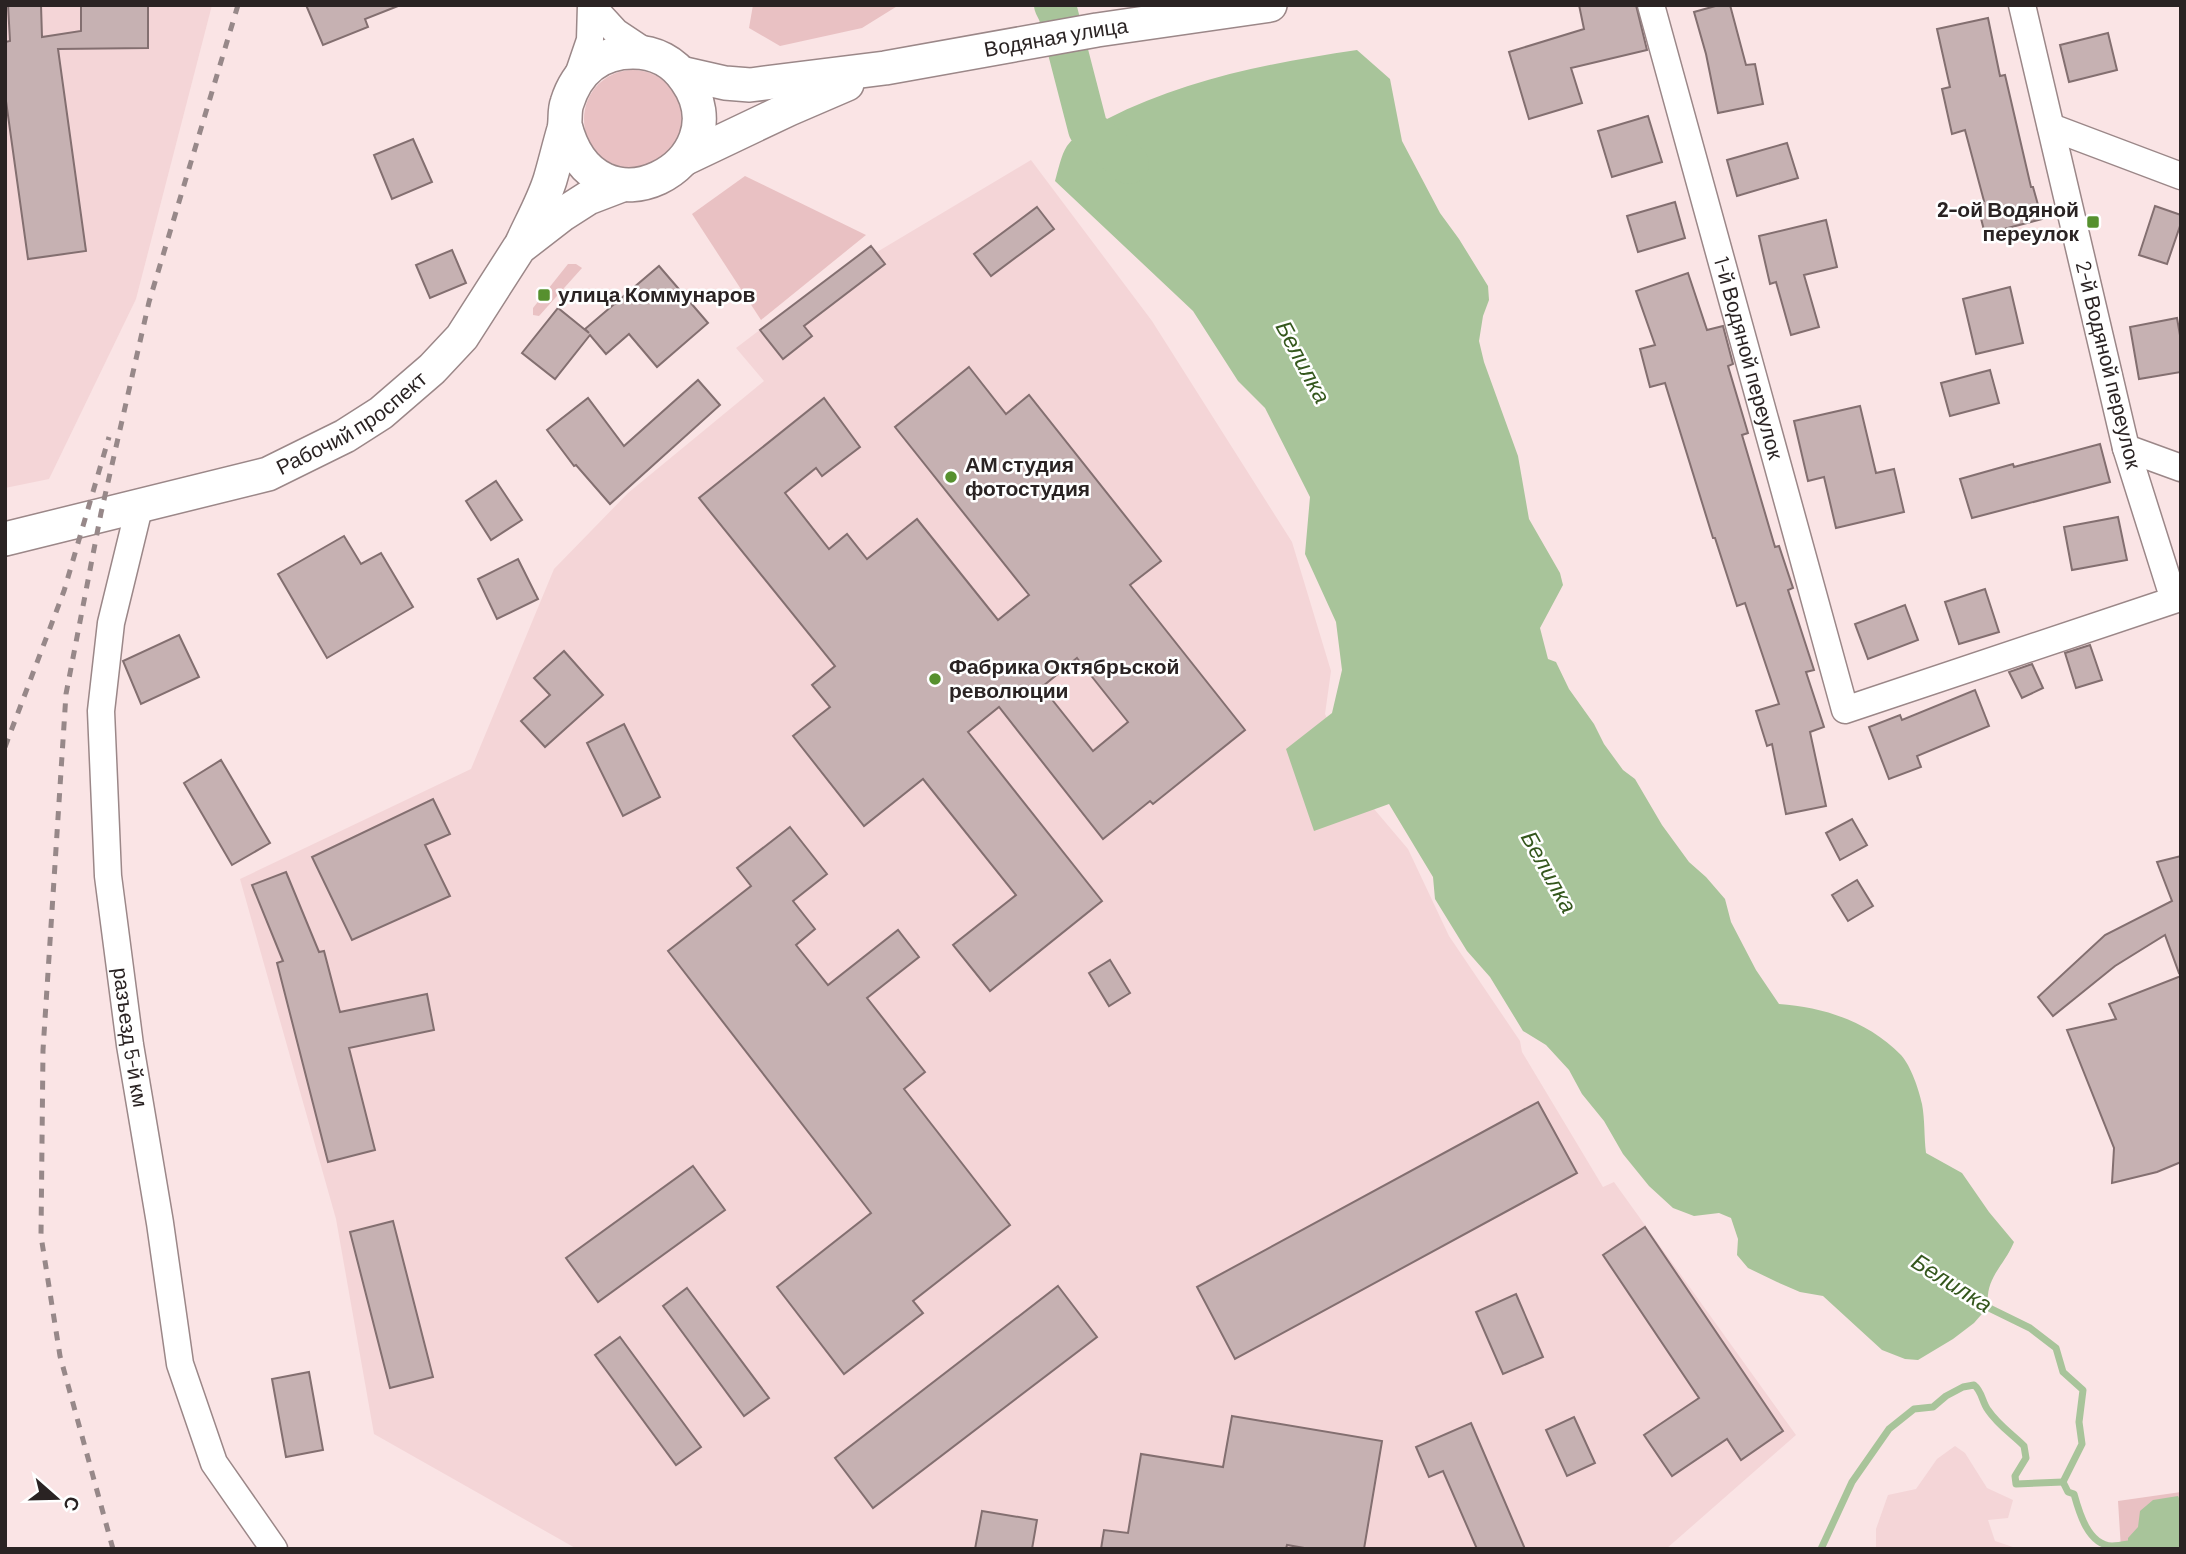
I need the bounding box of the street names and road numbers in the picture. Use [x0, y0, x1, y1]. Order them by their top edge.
street label: Водяная улица [982, 12, 1130, 61]
street label: 1-й Водяной переулок [1710, 253, 1790, 462]
street label: 2-й Водяной переулок [2072, 258, 2148, 472]
street label: Рабочий проспект [272, 365, 431, 479]
street label: разъезд 5-й км [109, 966, 154, 1109]

